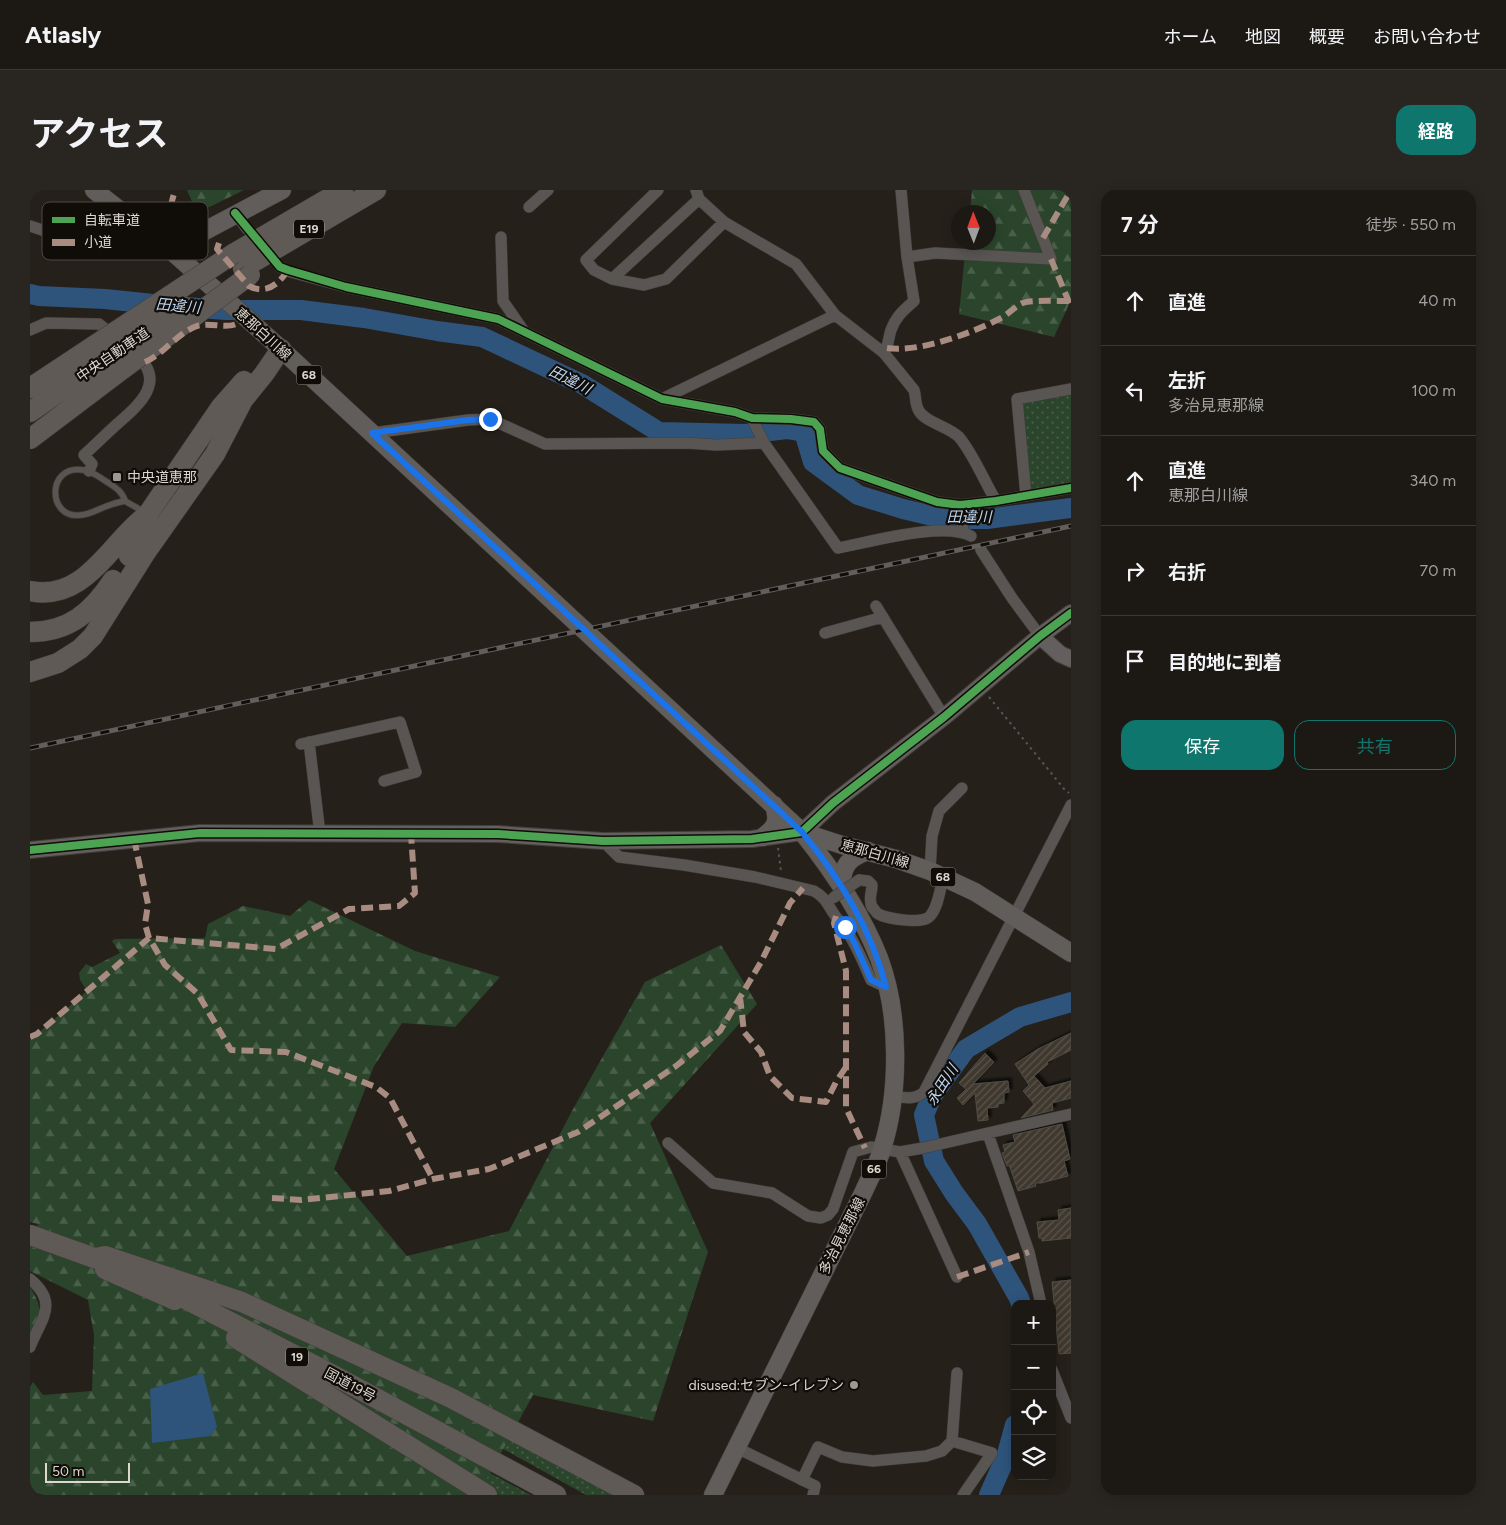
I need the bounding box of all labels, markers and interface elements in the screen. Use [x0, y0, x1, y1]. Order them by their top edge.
text: Atlasly [25, 20, 101, 49]
text: ホーム [1164, 26, 1217, 48]
text: 地図 [1245, 26, 1281, 48]
text: 概要 [1309, 26, 1345, 48]
text: お問い合わせ [1373, 26, 1481, 48]
button: 経路 [1396, 105, 1476, 155]
text: アクセス [30, 113, 168, 155]
legend [42, 202, 208, 260]
north arrow [951, 205, 996, 250]
text: 自転車道 [84, 212, 140, 229]
text: 7 分 [1121, 212, 1159, 237]
text: 徒歩 · 550 m [1366, 215, 1456, 234]
road number: E19 [294, 220, 324, 238]
text: 小道 [84, 234, 112, 251]
icon: ahead [1121, 287, 1149, 315]
text: 直進 [1168, 291, 1206, 314]
text: 40 m [1418, 291, 1456, 310]
water label: 田違川 [155, 295, 203, 317]
street label: 恵那白川線 [231, 304, 295, 364]
street label: 中央自動車道 [73, 324, 153, 386]
water label: 田違川 [546, 362, 596, 399]
road number: 68 [296, 366, 322, 384]
text: 左折 [1168, 369, 1206, 392]
icon: left [1121, 377, 1149, 405]
text: 100 m [1411, 381, 1456, 400]
text: 多治見恵那線 [1168, 396, 1264, 415]
route end [479, 408, 502, 431]
text: 直進 [1168, 459, 1206, 482]
icon: ahead [1121, 467, 1149, 495]
place label: 中央道恵那 [127, 469, 197, 486]
marker: 中央道恵那 [111, 471, 123, 483]
text: 340 m [1410, 471, 1456, 490]
text: 恵那白川線 [1168, 486, 1248, 505]
water label: 田違川 [946, 508, 993, 526]
icon: right [1121, 557, 1149, 585]
text: 右折 [1168, 561, 1206, 584]
text: 70 m [1420, 561, 1456, 580]
icon: arrive [1121, 647, 1149, 675]
text: 目的地に到着 [1168, 651, 1282, 674]
button: 保存 [1121, 720, 1284, 770]
button: 共有 [1294, 720, 1456, 770]
street label: 恵那白川線 [839, 836, 911, 872]
road number: 68 [930, 868, 956, 886]
route start [834, 916, 857, 939]
water label: 永田川 [922, 1060, 963, 1109]
road number: 66 [862, 1160, 886, 1179]
street label: 多治見恵那線 [815, 1195, 869, 1277]
map controls [1011, 1300, 1056, 1480]
button: + [1011, 1300, 1056, 1345]
button: − [1011, 1345, 1056, 1390]
road number: 19 [286, 1348, 308, 1366]
street label: 国道19号 [321, 1364, 379, 1406]
place label: disused:セブン-イレブン [688, 1377, 844, 1394]
marker: disused:セブン-イレブン [848, 1379, 860, 1391]
button: locate [1011, 1390, 1056, 1435]
button: layers [1011, 1435, 1056, 1480]
scale bar [45, 1460, 130, 1483]
text: 50 m [52, 1463, 84, 1480]

